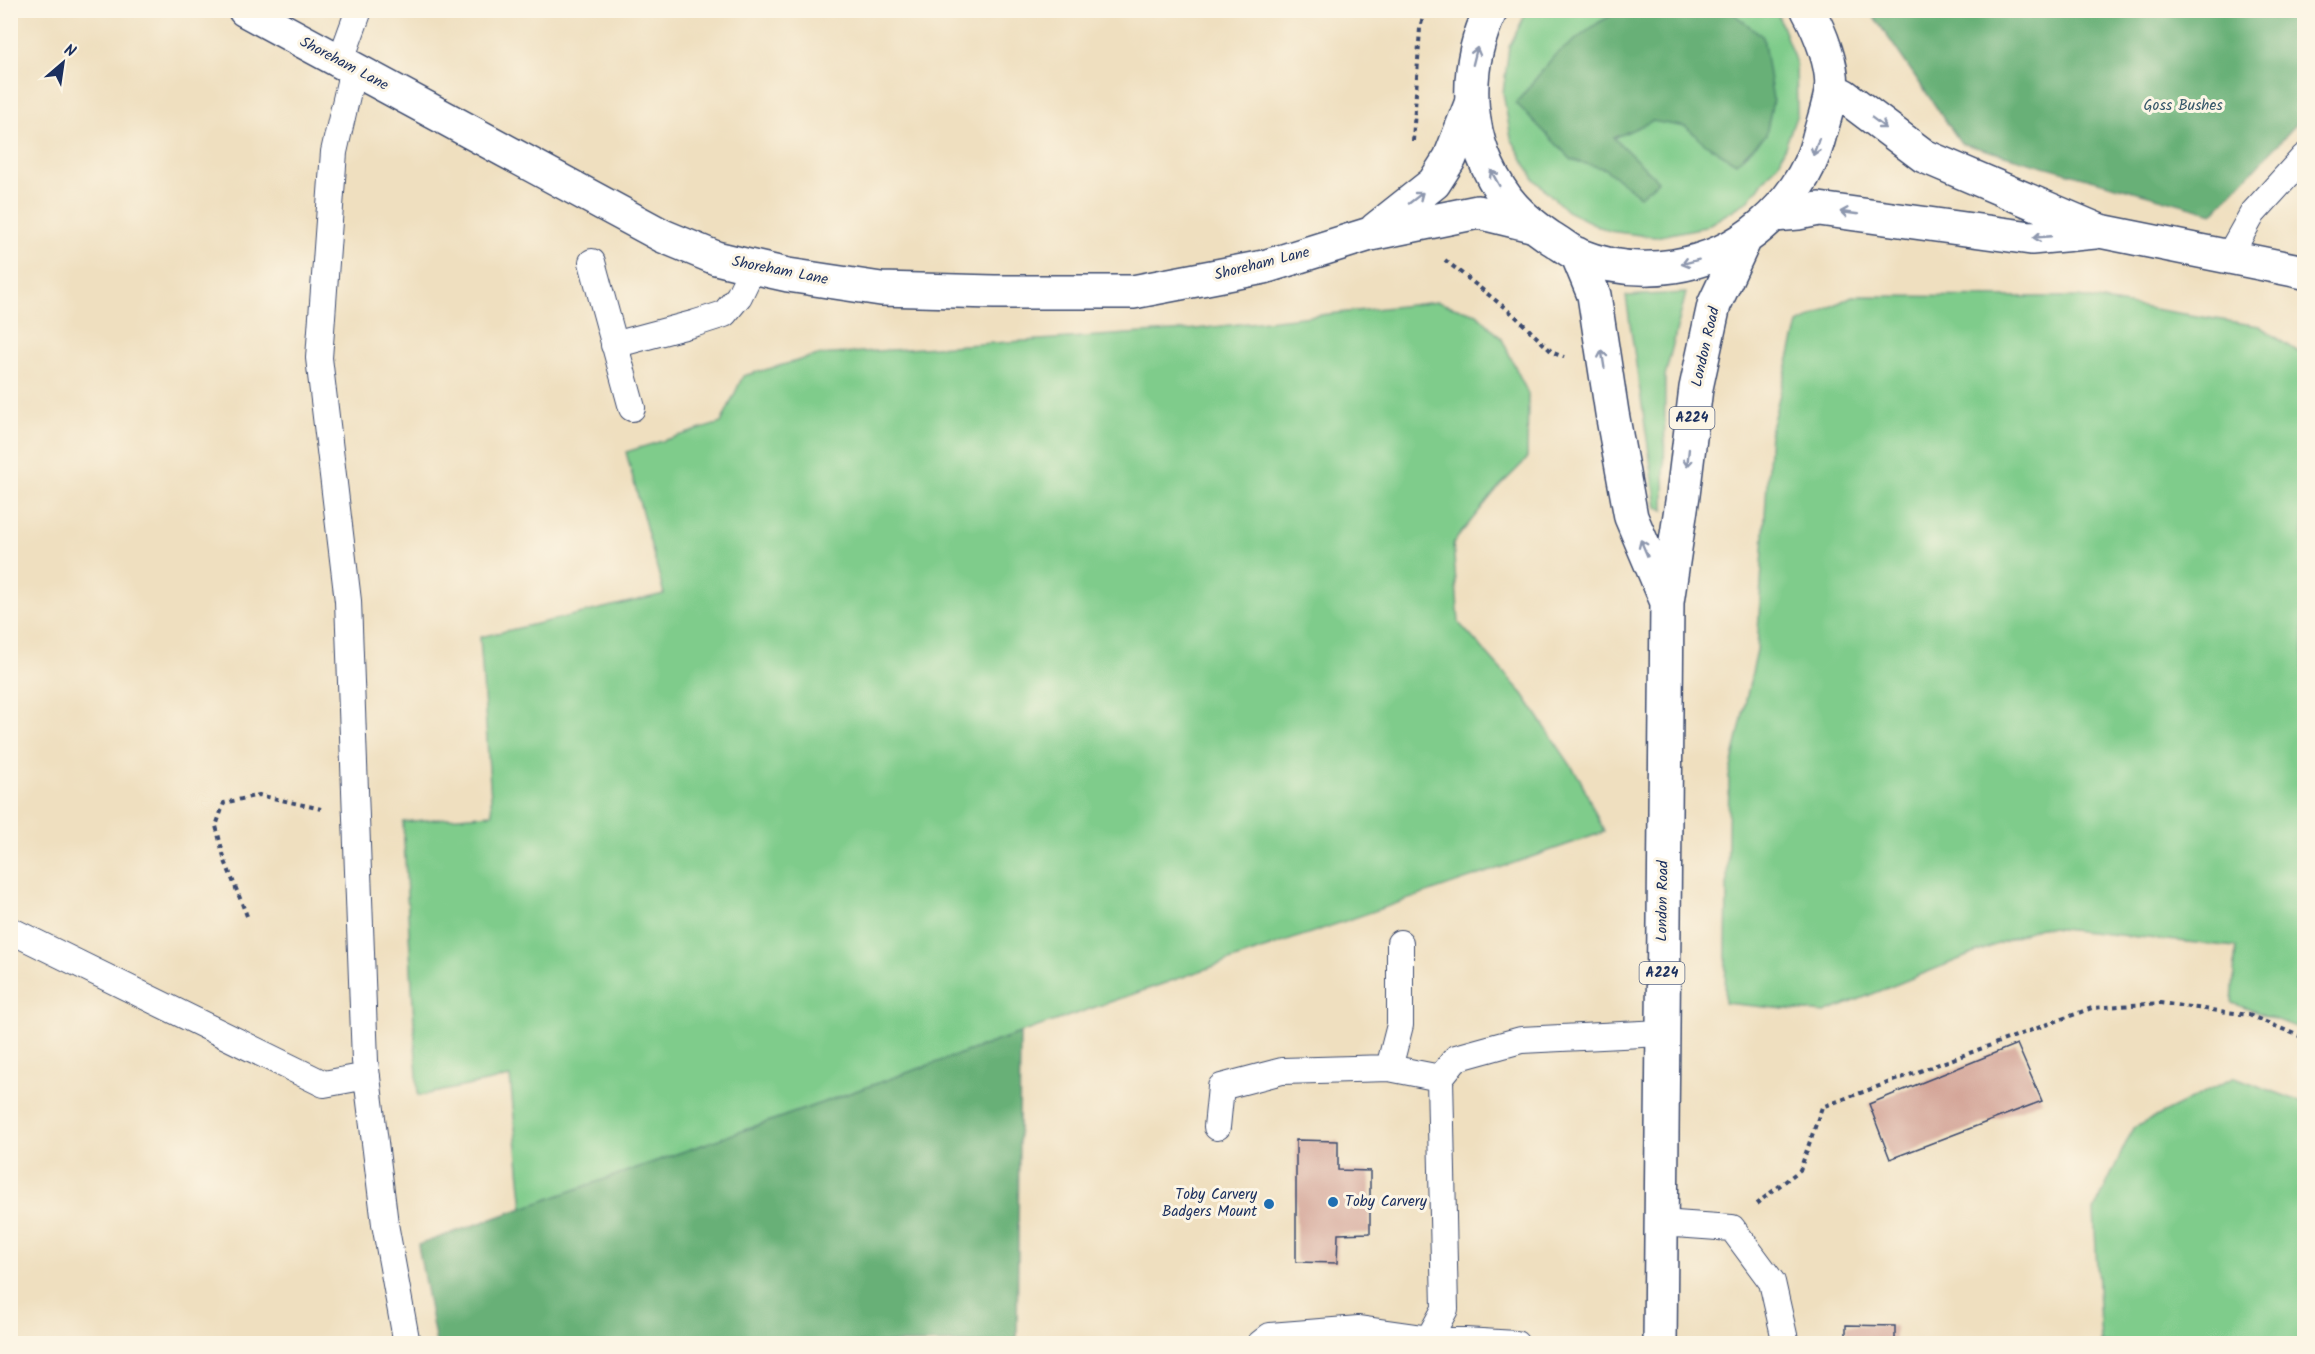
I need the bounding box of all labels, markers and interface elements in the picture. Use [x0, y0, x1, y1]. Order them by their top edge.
street label: Shoreham Lane [295, 31, 393, 98]
north arrow [33, 33, 93, 93]
text: N [59, 38, 80, 65]
one-way arrow [1470, 47, 1482, 66]
park label: Goss Bushes [2143, 94, 2223, 118]
one-way arrow [1871, 117, 1887, 129]
one-way arrow [1809, 137, 1820, 156]
one-way arrow [1489, 170, 1500, 188]
one-way arrow [1408, 191, 1424, 204]
one-way arrow [1839, 207, 1859, 218]
one-way arrow [2032, 231, 2052, 242]
street label: Shoreham Lane [1212, 241, 1312, 287]
street label: Shoreham Lane [730, 250, 830, 292]
one-way arrow [1681, 257, 1700, 269]
street label: London Road [1685, 304, 1727, 389]
one-way arrow [1598, 349, 1609, 369]
road number: A224 [1670, 407, 1714, 429]
one-way arrow [1682, 447, 1693, 467]
one-way arrow [1638, 540, 1650, 558]
street label: London Road [1650, 860, 1676, 942]
road number: A224 [1640, 962, 1684, 984]
place label: Toby Carvery Badgers Mount [1162, 1183, 1258, 1224]
place label: Toby Carvery [1345, 1190, 1428, 1214]
marker: Toby Carvery [1326, 1195, 1340, 1209]
marker: Toby Carvery Badgers Mount [1262, 1197, 1276, 1211]

